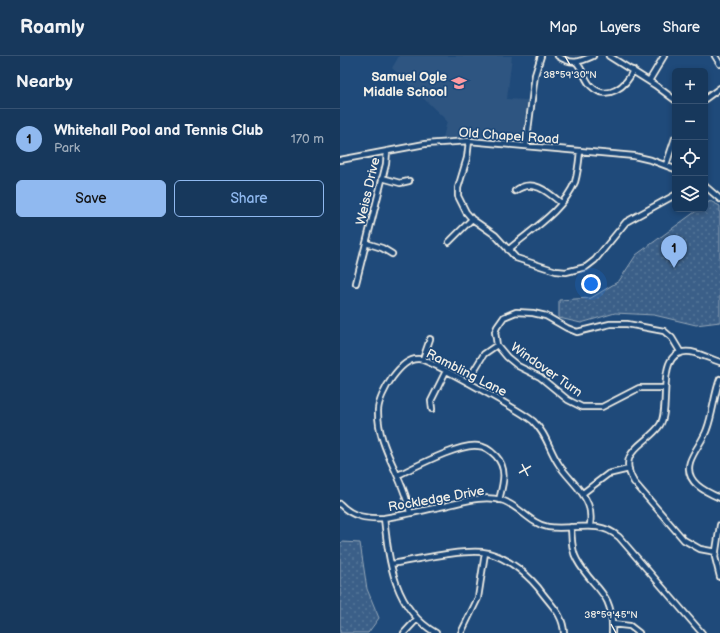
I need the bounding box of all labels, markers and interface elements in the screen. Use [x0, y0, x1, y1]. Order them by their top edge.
text: Roamly [20, 16, 84, 39]
text: Map [549, 19, 577, 36]
text: Layers [599, 19, 641, 36]
text: Share [663, 19, 700, 36]
map controls [672, 68, 708, 212]
button: + [672, 68, 708, 104]
place label: Samuel Ogle Middle School [363, 69, 448, 100]
text: 38°59'30"N [543, 69, 597, 81]
text: Nearby [16, 72, 73, 92]
school or university icon: Samuel Ogle Middle School [450, 74, 468, 92]
button: − [672, 104, 708, 140]
text: Whitehall Pool and Tennis Club [54, 121, 263, 140]
street label: Old Chapel Road [458, 125, 560, 147]
text: 1 [26, 131, 32, 147]
text: 170 m [291, 131, 324, 147]
text: Park [54, 140, 80, 156]
button: locate [672, 140, 708, 176]
street label: Weiss Drive [352, 156, 384, 227]
button: layers [672, 176, 708, 212]
button: Save [16, 180, 166, 217]
button: Share [174, 180, 324, 217]
pin: 1 [661, 235, 687, 268]
your location [581, 274, 601, 294]
street label: Windover Turn [507, 339, 585, 400]
street label: Rambling Lane [423, 346, 510, 400]
street label: Rockledge Drive [387, 483, 486, 515]
text: 38°59'45"N [584, 609, 638, 621]

